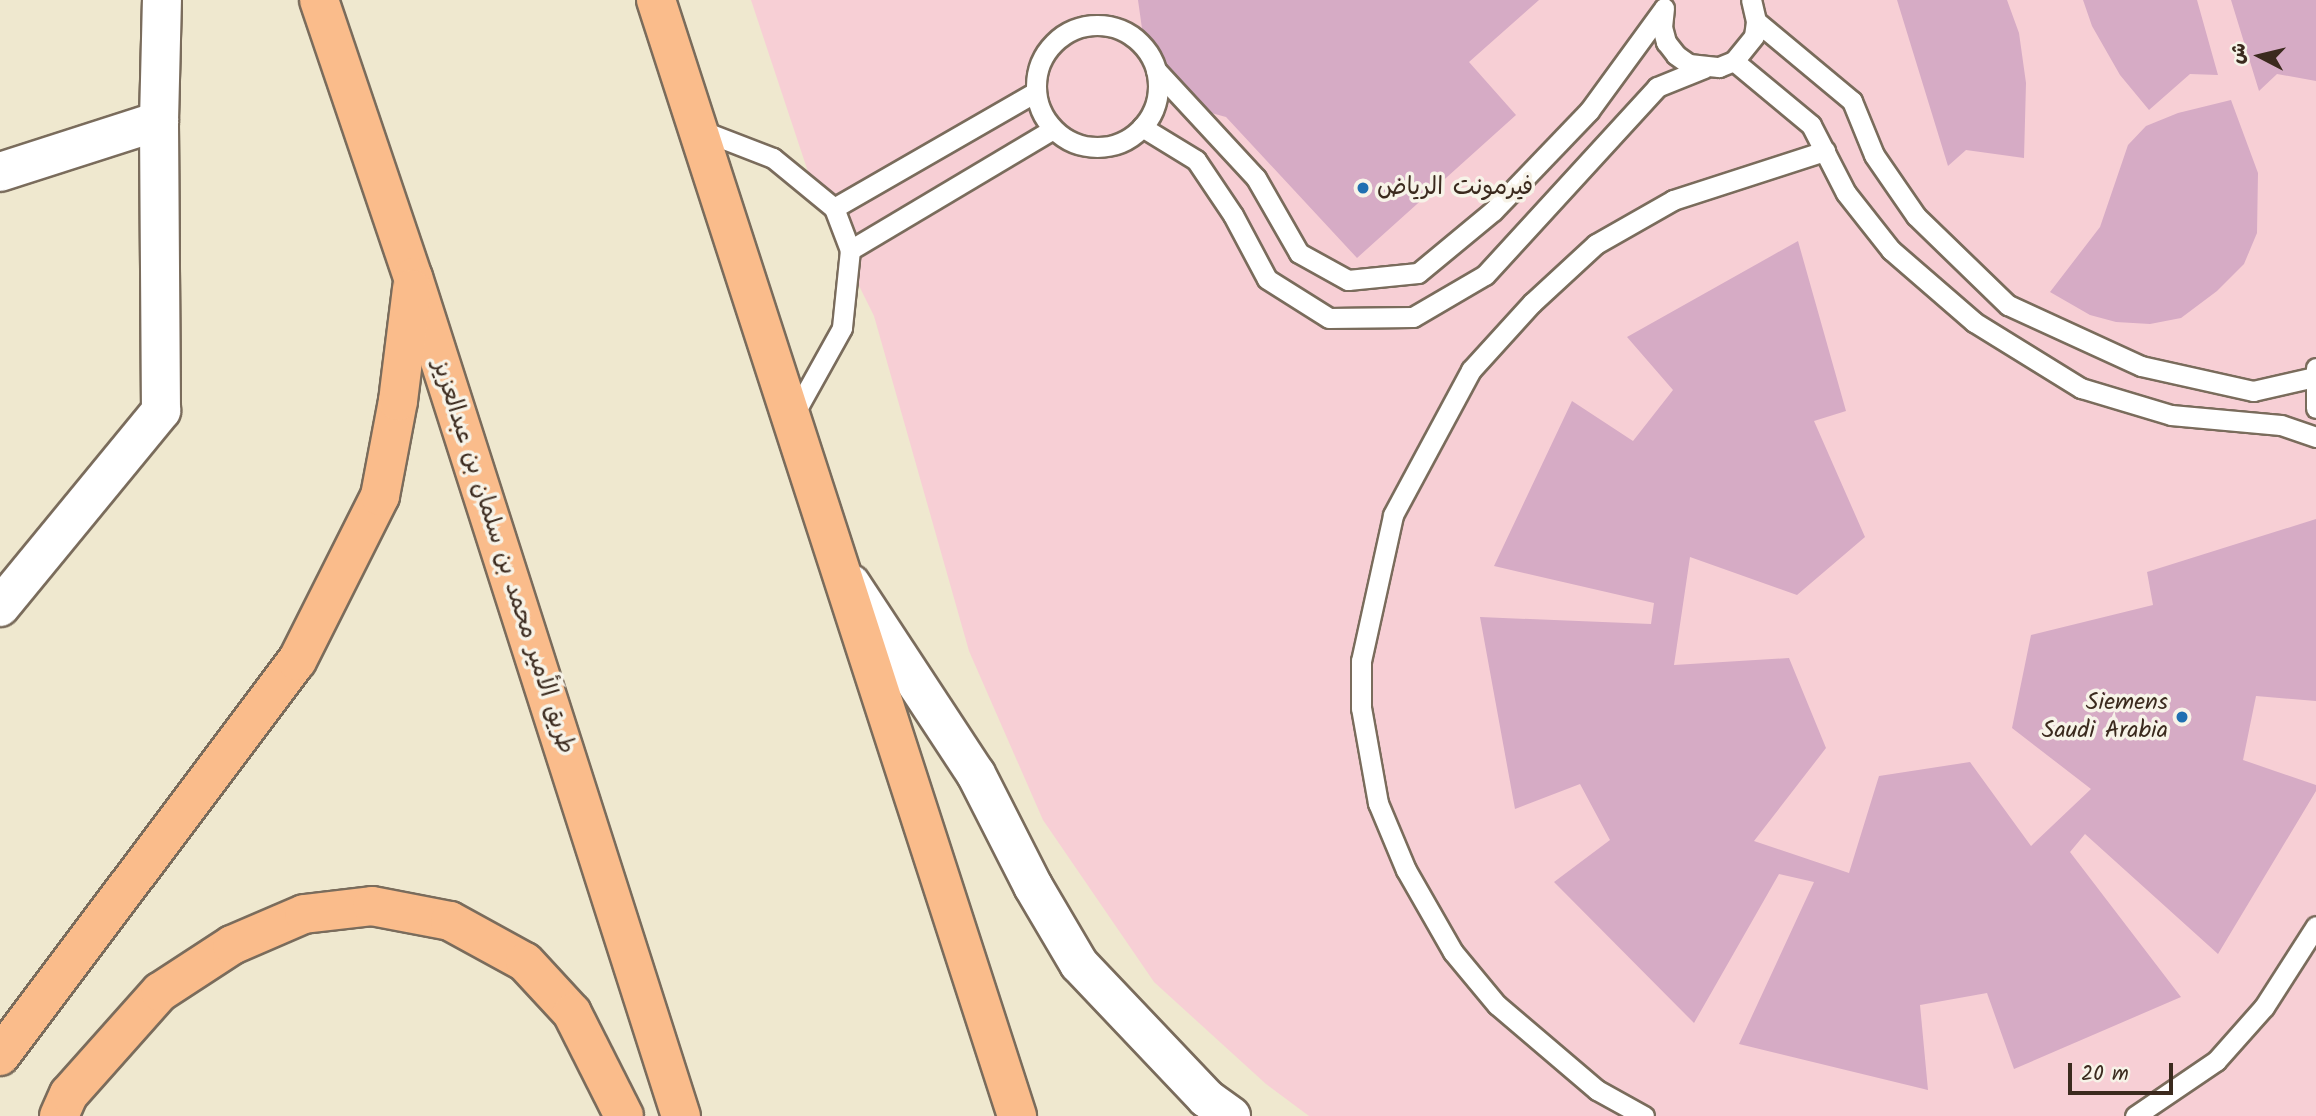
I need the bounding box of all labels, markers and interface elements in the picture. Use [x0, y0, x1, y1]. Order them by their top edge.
north arrow [2225, 21, 2295, 91]
text: ش [2223, 41, 2255, 66]
place label: فيرمونت الرياض [1377, 174, 1533, 202]
marker: فيرمونت الرياض [1355, 180, 1371, 196]
street label: طريق الأمير محمد بن سلمان بن عبدالعزيز [426, 356, 580, 758]
place label: Siemens Saudi Arabia [2042, 689, 2168, 745]
marker: Siemens Saudi Arabia [2174, 709, 2190, 725]
scale bar [2071, 1050, 2176, 1094]
text: 20 m [2081, 1058, 2129, 1091]

